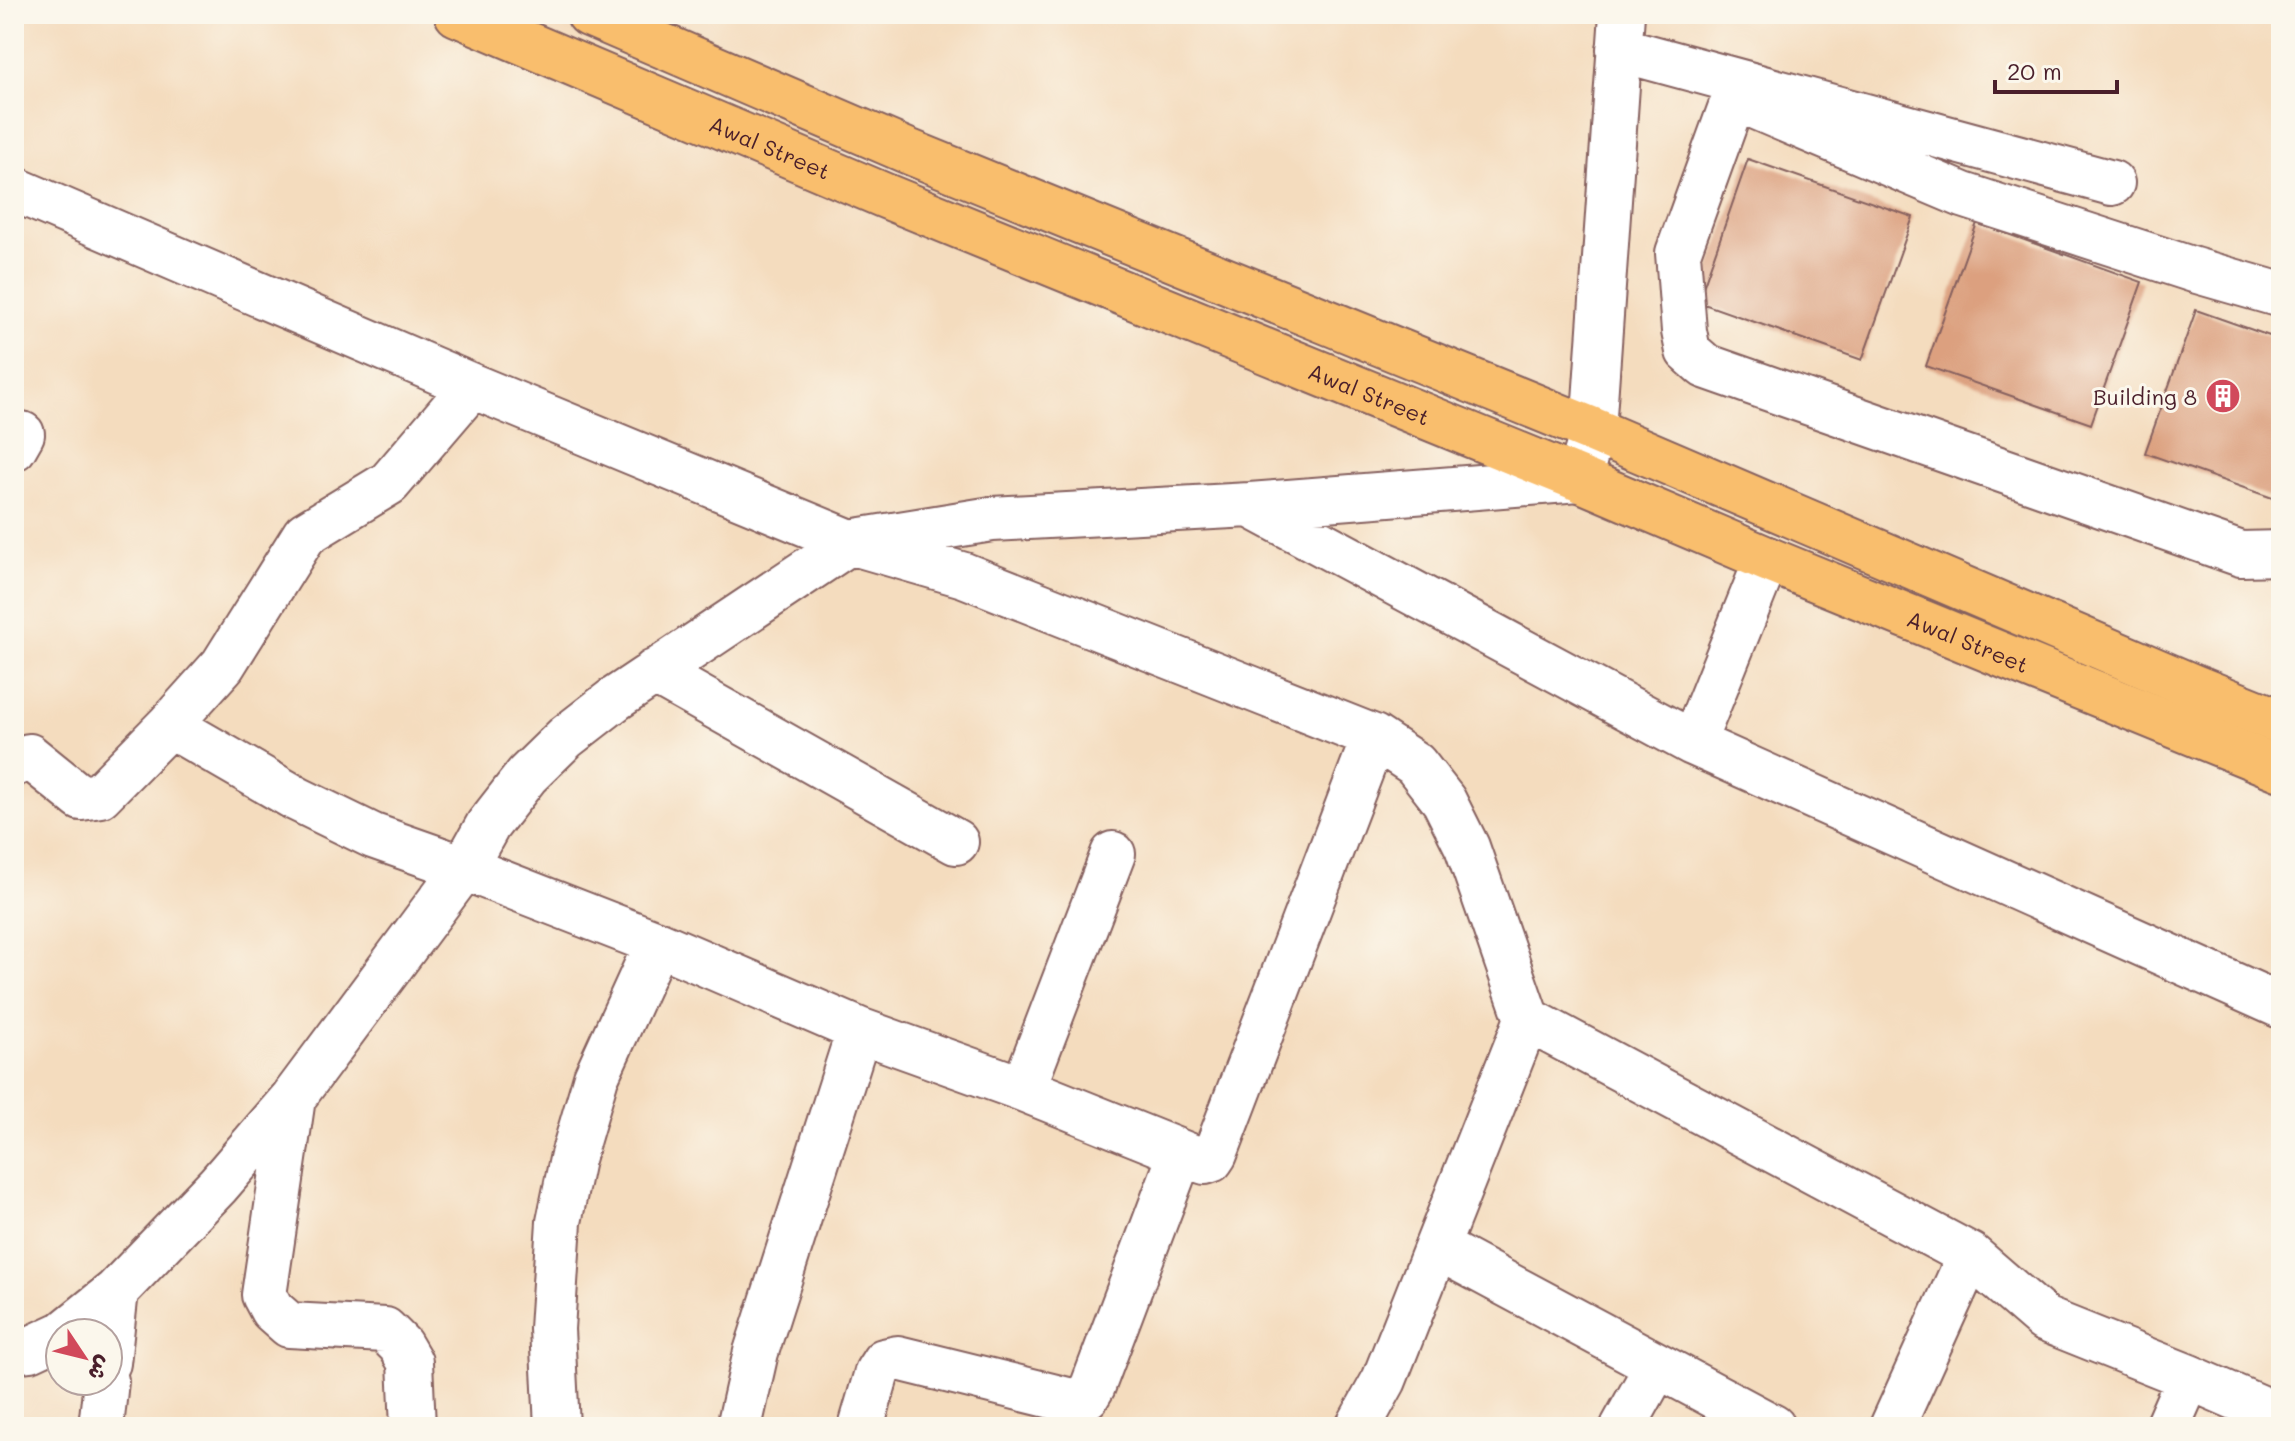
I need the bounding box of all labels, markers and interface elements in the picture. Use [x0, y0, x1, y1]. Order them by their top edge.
scale bar [1995, 44, 2117, 94]
text: 20 m [2007, 55, 2062, 86]
street label: Awal Street [705, 108, 835, 185]
street label: Awal Street [1304, 356, 1434, 431]
building icon: Building 8 [2204, 377, 2242, 415]
place label: Building 8 [2093, 382, 2197, 411]
street label: Awal Street [1903, 603, 2033, 679]
north arrow [44, 1317, 124, 1397]
text: ش [82, 1351, 120, 1387]

